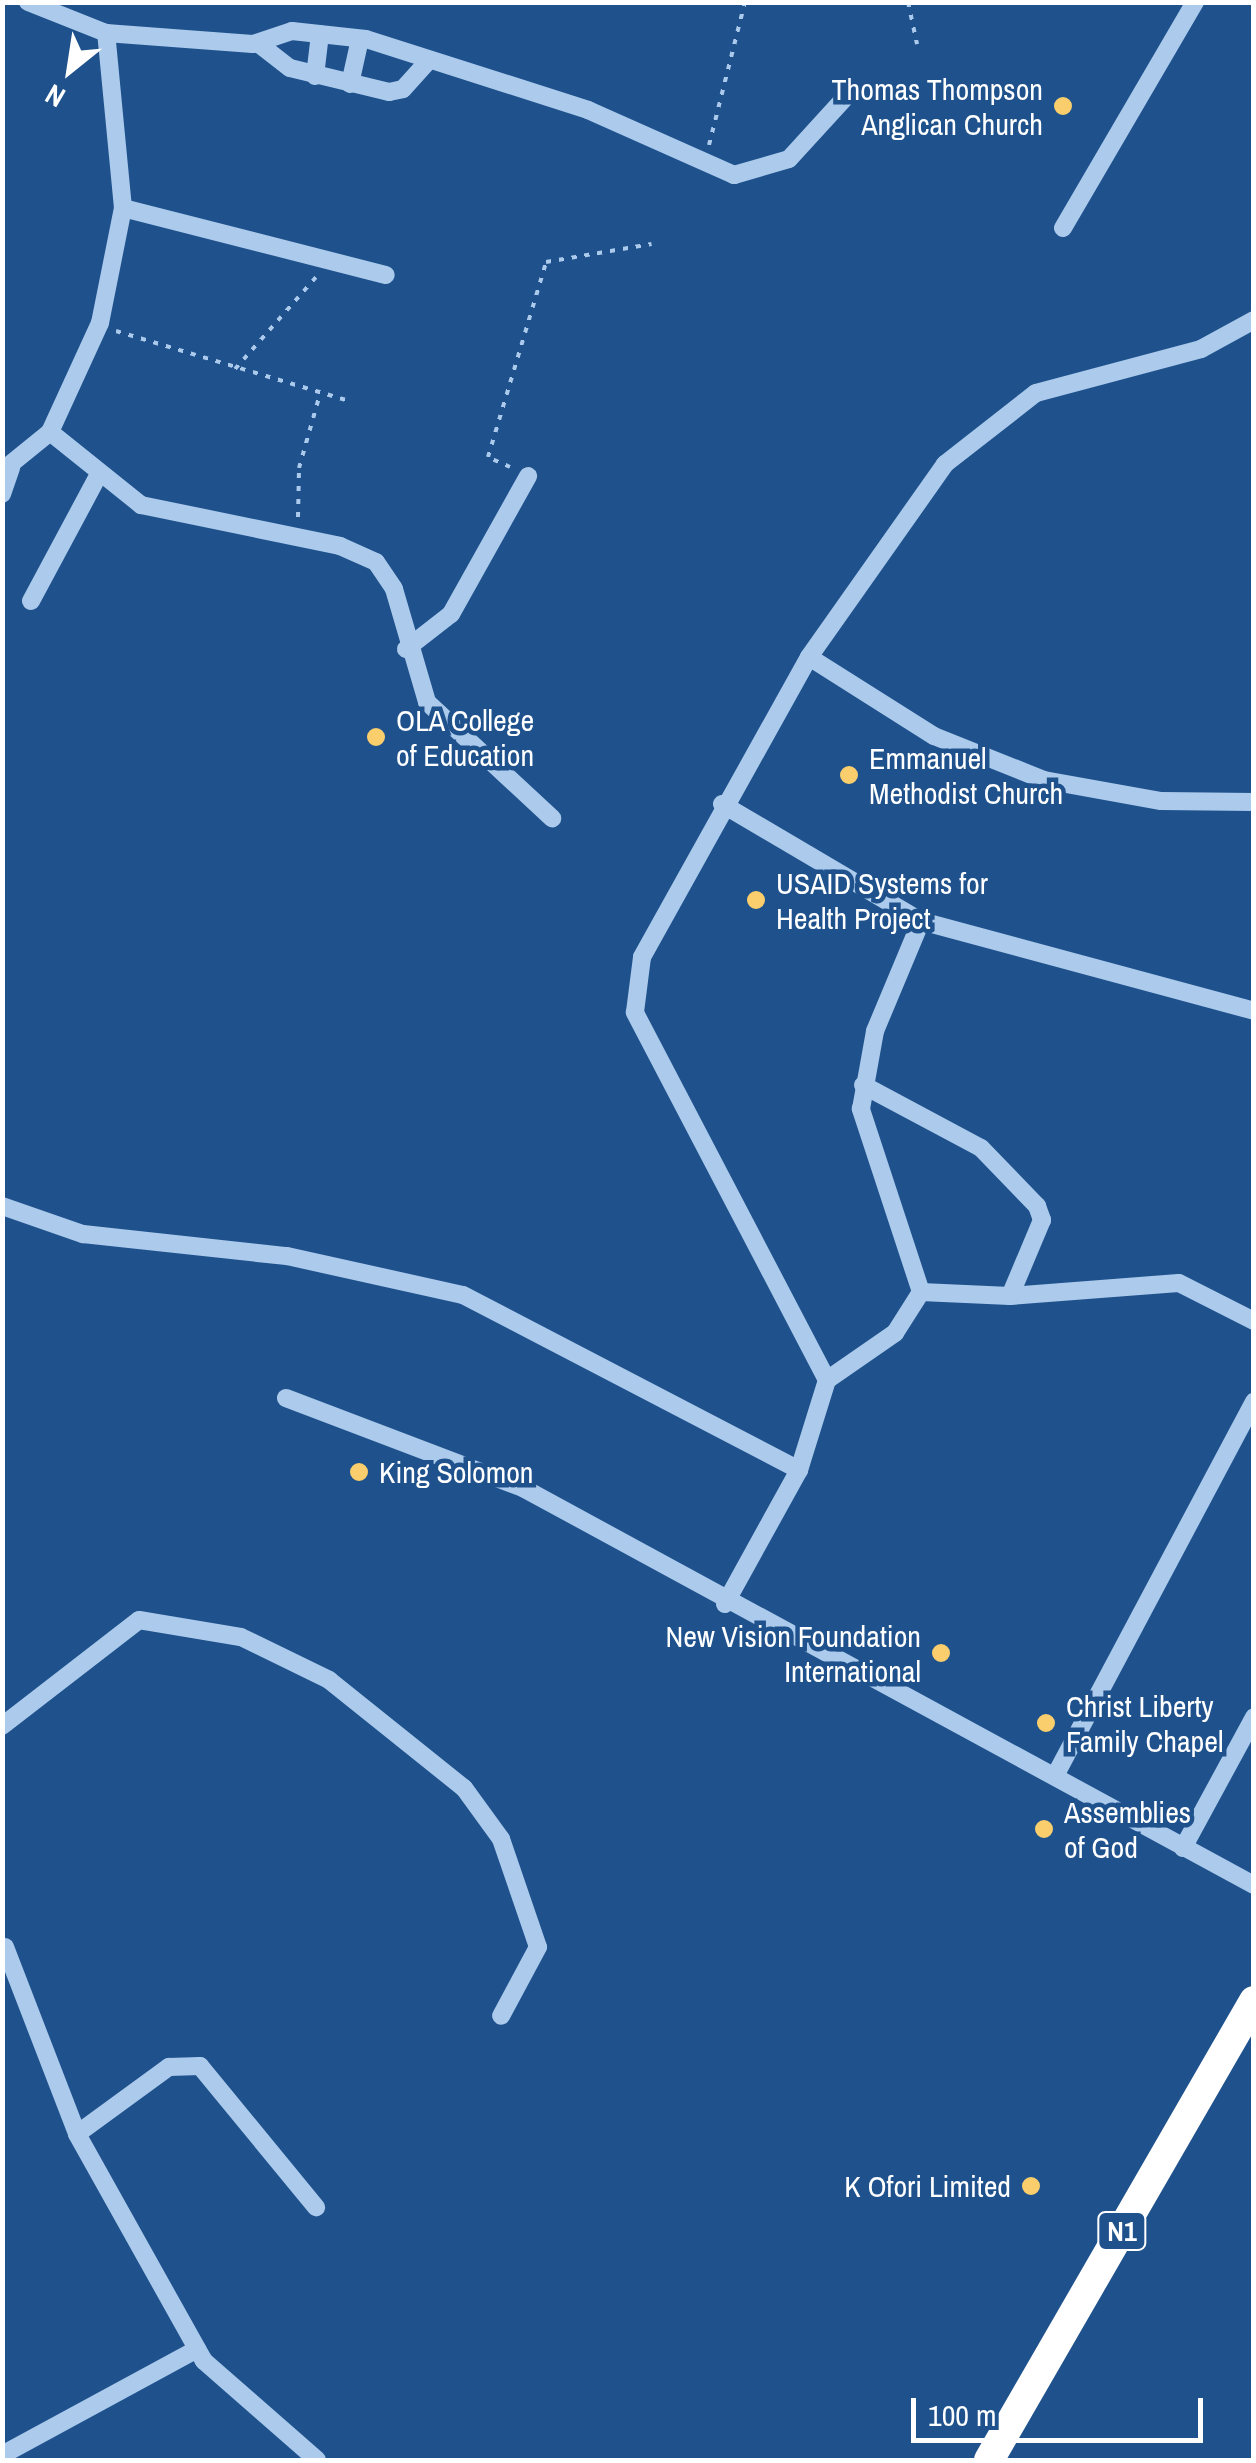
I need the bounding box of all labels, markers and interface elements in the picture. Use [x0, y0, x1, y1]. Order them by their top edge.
north arrow [20, 20, 120, 120]
place label: Thomas Thompson Anglican Church [831, 71, 1043, 142]
text: N [38, 75, 72, 117]
marker: Thomas Thompson Anglican Church [1052, 95, 1074, 117]
place label: OLA College of Education [396, 702, 535, 772]
marker: OLA College of Education [365, 726, 387, 748]
place label: Emmanuel Methodist Church [869, 740, 1063, 810]
marker: Emmanuel Methodist Church [838, 764, 860, 786]
place label: USAID Systems for Health Project [776, 865, 988, 936]
marker: USAID Systems for Health Project [745, 889, 767, 911]
place label: King Solomon [379, 1454, 534, 1490]
marker: King Solomon [348, 1461, 370, 1483]
place label: New Vision Foundation International [666, 1618, 921, 1688]
marker: New Vision Foundation International [930, 1642, 952, 1664]
place label: Christ Liberty Family Chapel [1066, 1688, 1223, 1758]
marker: Christ Liberty Family Chapel [1035, 1712, 1057, 1734]
place label: Assemblies of God [1064, 1794, 1191, 1864]
marker: Assemblies of God [1033, 1818, 1055, 1840]
place label: K Ofori Limited [844, 2168, 1011, 2204]
marker: K Ofori Limited [1020, 2175, 1042, 2197]
road number: N1 [1097, 2208, 1147, 2254]
scale bar [916, 2378, 1208, 2440]
text: 100 m [928, 2395, 996, 2435]

